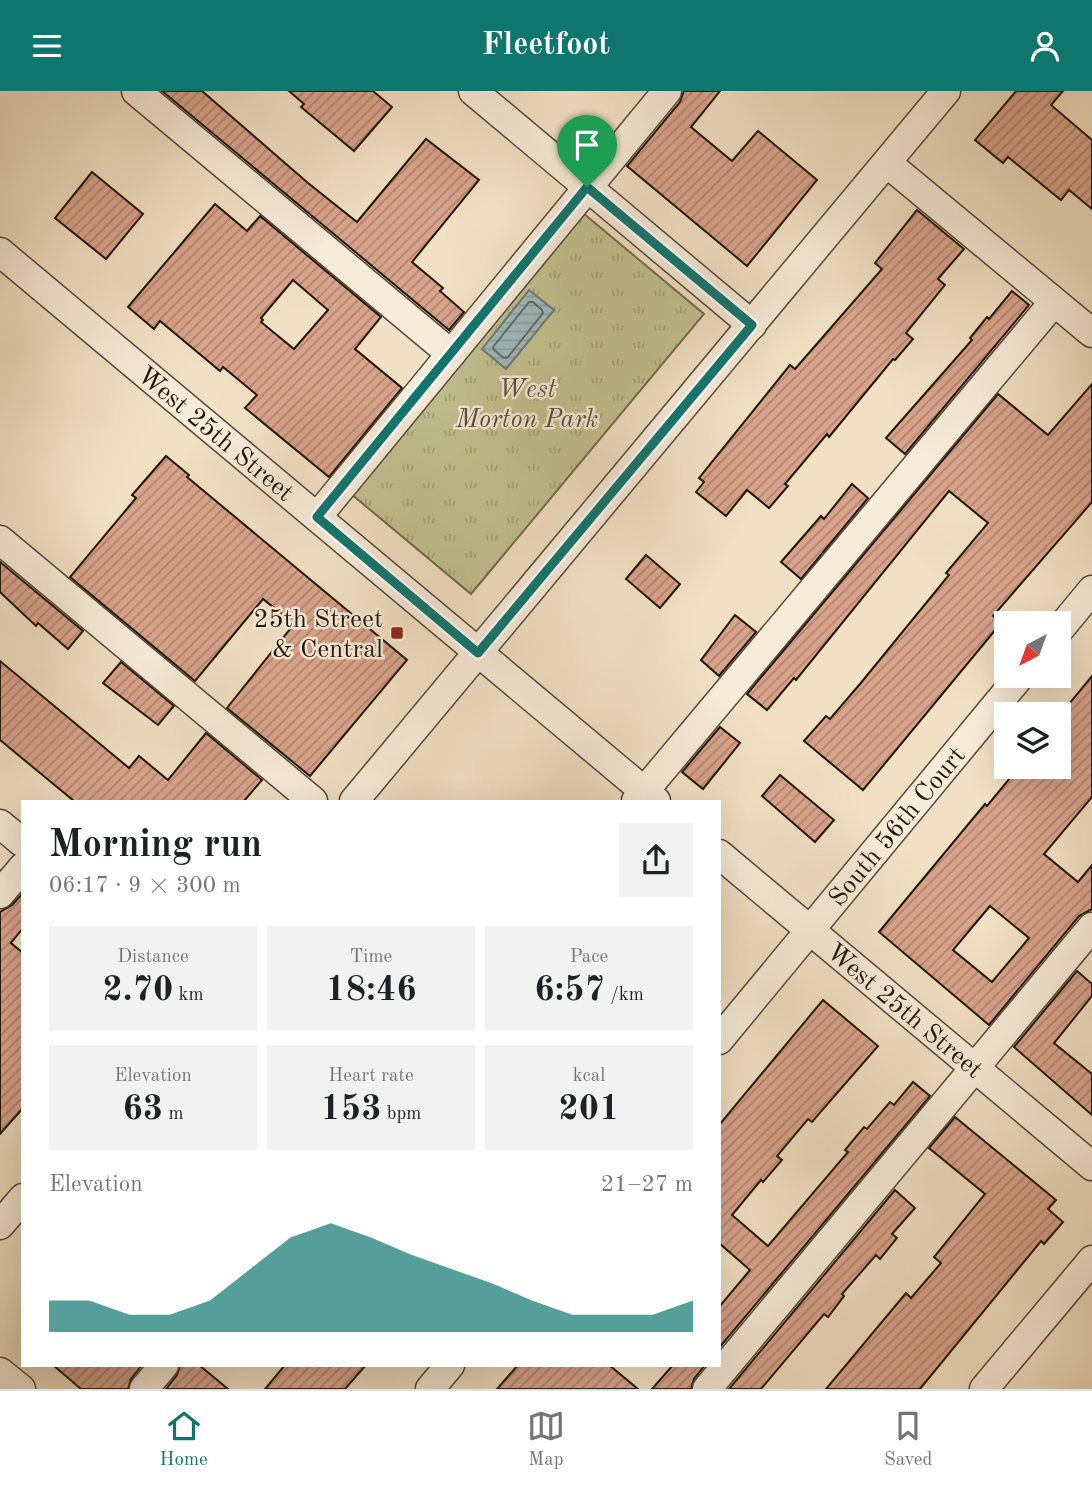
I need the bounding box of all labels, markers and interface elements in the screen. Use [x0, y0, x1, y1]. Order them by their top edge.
icon: menu [28, 27, 66, 65]
icon: person [1026, 27, 1064, 65]
text: Fleetfoot [482, 30, 610, 62]
pin [557, 115, 617, 187]
icon: arrive [568, 126, 606, 164]
street label: West 25th Street [132, 362, 298, 507]
park label: West Morton Park [455, 377, 598, 433]
place label: 25th Street & Central [253, 607, 383, 663]
north arrow [994, 611, 1071, 688]
map controls [994, 611, 1071, 779]
marker: 25th Street & Central [389, 625, 405, 641]
button: layers [994, 702, 1071, 779]
street label: South 56th Court [825, 742, 971, 912]
button: share [619, 823, 693, 897]
text: Morning run [49, 827, 262, 865]
text: 06:17 · 9 × 300 m [49, 874, 241, 897]
street label: West 25th Street [821, 939, 987, 1084]
text: Distance [117, 948, 189, 967]
text: Time [350, 948, 392, 967]
text: Pace [570, 948, 608, 967]
text: 2.70 [103, 973, 173, 1008]
text: 18:46 [325, 973, 417, 1008]
text: 6:57 [534, 973, 605, 1008]
text: km [173, 986, 204, 1005]
text: /km [605, 986, 644, 1005]
text: Elevation [114, 1067, 192, 1086]
text: Heart rate [328, 1067, 414, 1086]
text: kcal [573, 1067, 605, 1086]
text: 63 [122, 1092, 163, 1127]
text: 153 [321, 1092, 381, 1127]
text: 201 [559, 1092, 619, 1127]
text: m [163, 1105, 184, 1124]
text: bpm [381, 1105, 421, 1124]
text: Elevation [49, 1173, 143, 1196]
text: 21–27 m [601, 1173, 693, 1196]
tab: Home [160, 1407, 208, 1472]
tab: Map [527, 1407, 565, 1472]
tab: Saved [884, 1407, 932, 1472]

